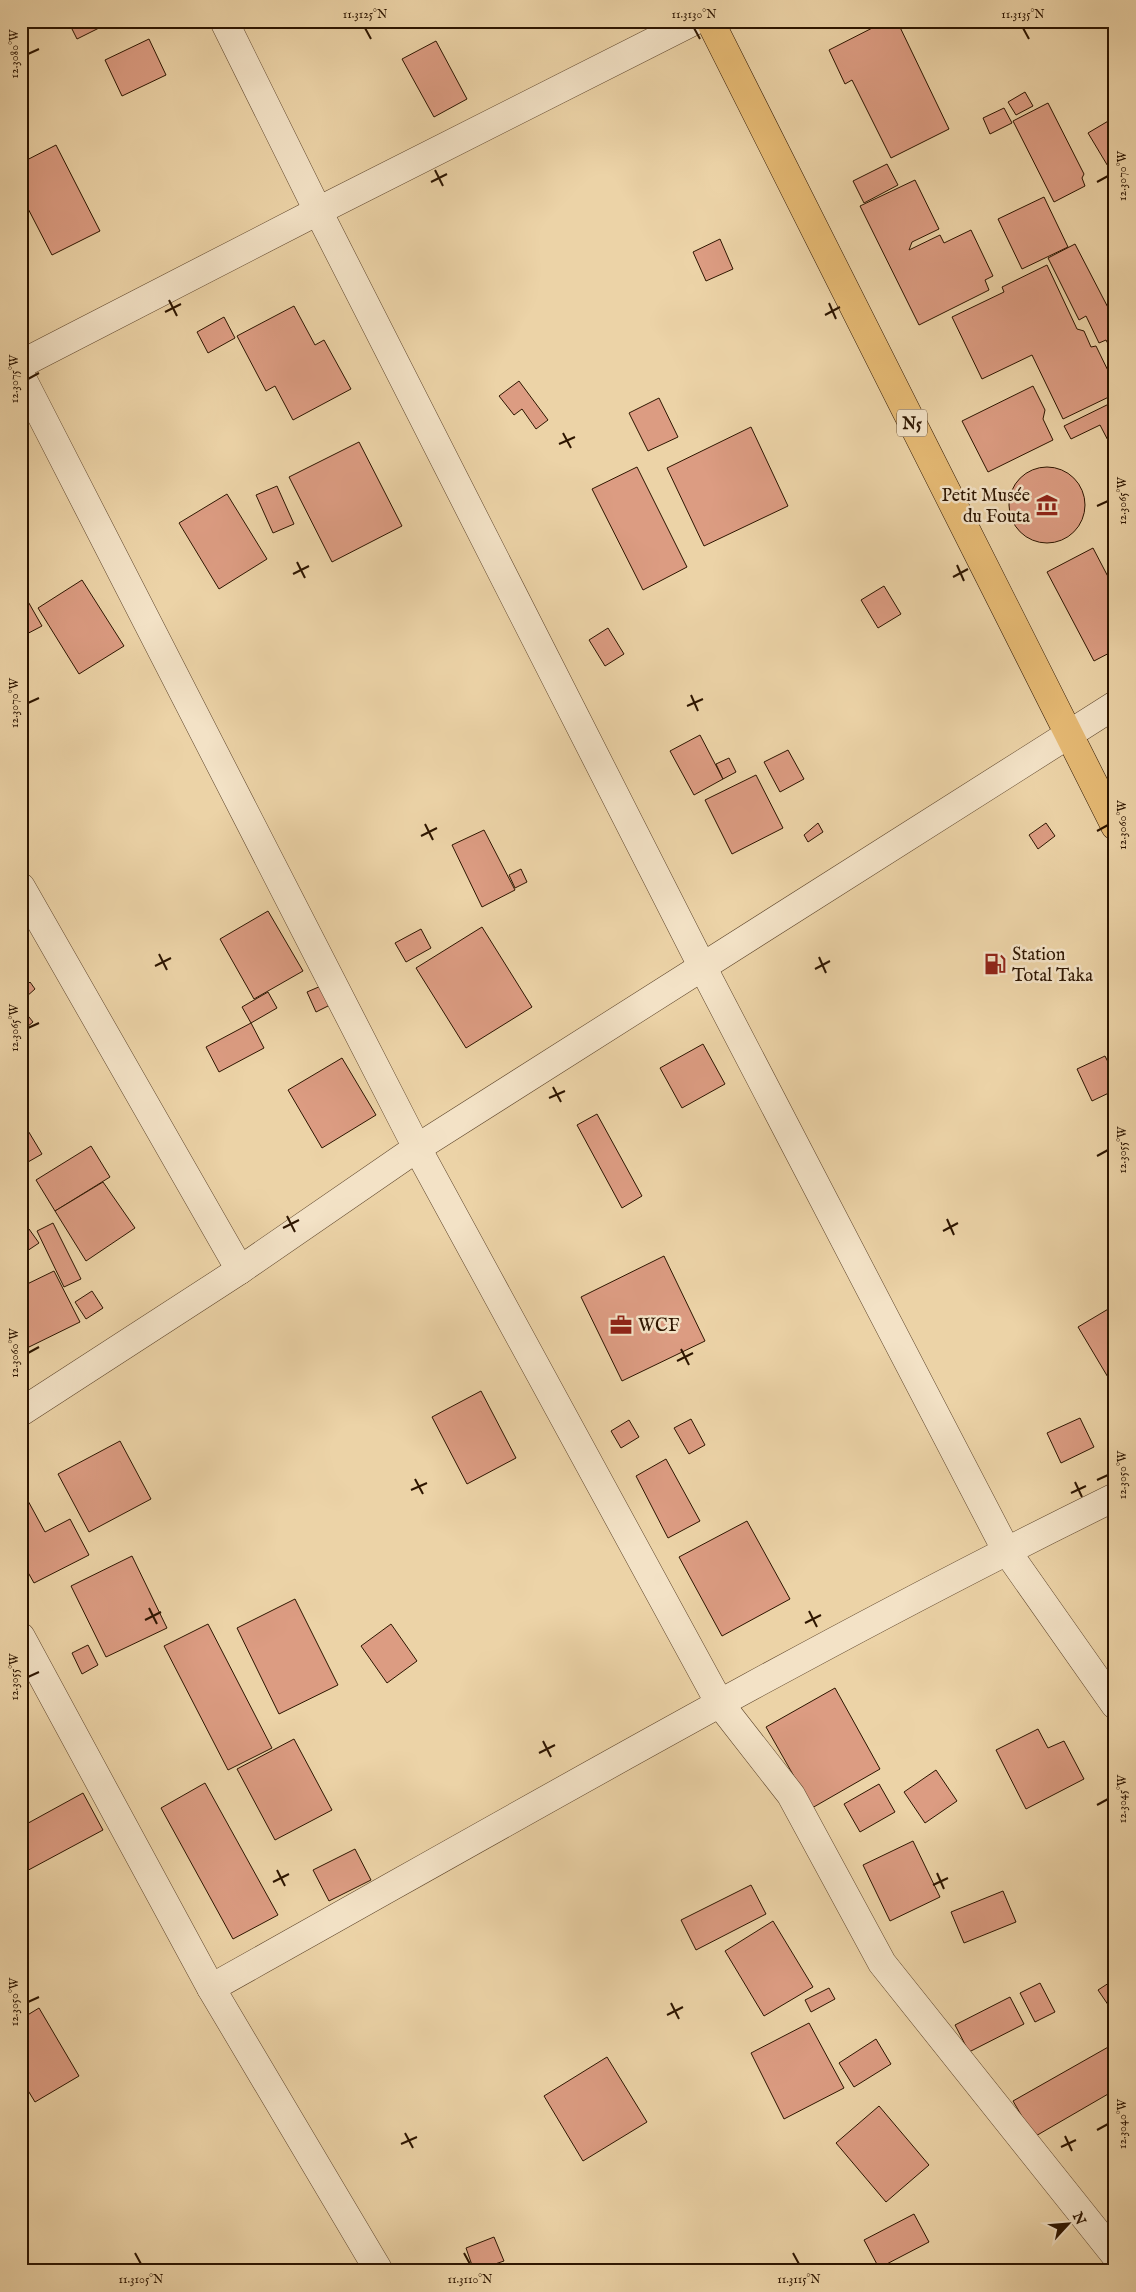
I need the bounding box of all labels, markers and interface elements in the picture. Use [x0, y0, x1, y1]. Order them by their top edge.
text: 11.3125°N [343, 7, 388, 22]
text: 11.3130°N [671, 7, 717, 22]
text: 11.3135°N [1001, 7, 1045, 22]
text: 12.3080°W [7, 29, 22, 78]
text: 12.3070°W [1115, 151, 1130, 201]
text: 12.3075°W [7, 354, 22, 403]
road number: N5 [897, 409, 927, 436]
text: 12.3065°W [1115, 477, 1130, 525]
place label: Petit Musée du Fouta [942, 485, 1030, 529]
museum icon: Petit Musée du Fouta [1034, 492, 1060, 518]
text: 12.3070°W [7, 678, 22, 728]
text: 12.3060°W [1115, 800, 1130, 850]
place label: Station Total Taka [1012, 944, 1093, 988]
fuel station icon: Station Total Taka [982, 951, 1008, 977]
text: 12.3065°W [7, 1004, 22, 1052]
text: 12.3055°W [1115, 1126, 1130, 1174]
office icon: WCF [608, 1312, 634, 1338]
place label: WCF [638, 1315, 680, 1338]
text: 12.3060°W [7, 1328, 22, 1378]
text: 12.3050°W [1115, 1450, 1130, 1499]
text: 12.3055°W [7, 1653, 22, 1701]
text: 12.3045°W [1115, 1774, 1130, 1823]
text: 12.3050°W [7, 1977, 22, 2026]
text: 12.3040°W [1115, 2098, 1130, 2149]
north arrow [1044, 2200, 1094, 2250]
text: N [1068, 2208, 1090, 2228]
text: 11.3105°N [119, 2272, 164, 2287]
text: 11.3110°N [448, 2272, 493, 2287]
text: 11.3115°N [777, 2272, 821, 2287]

